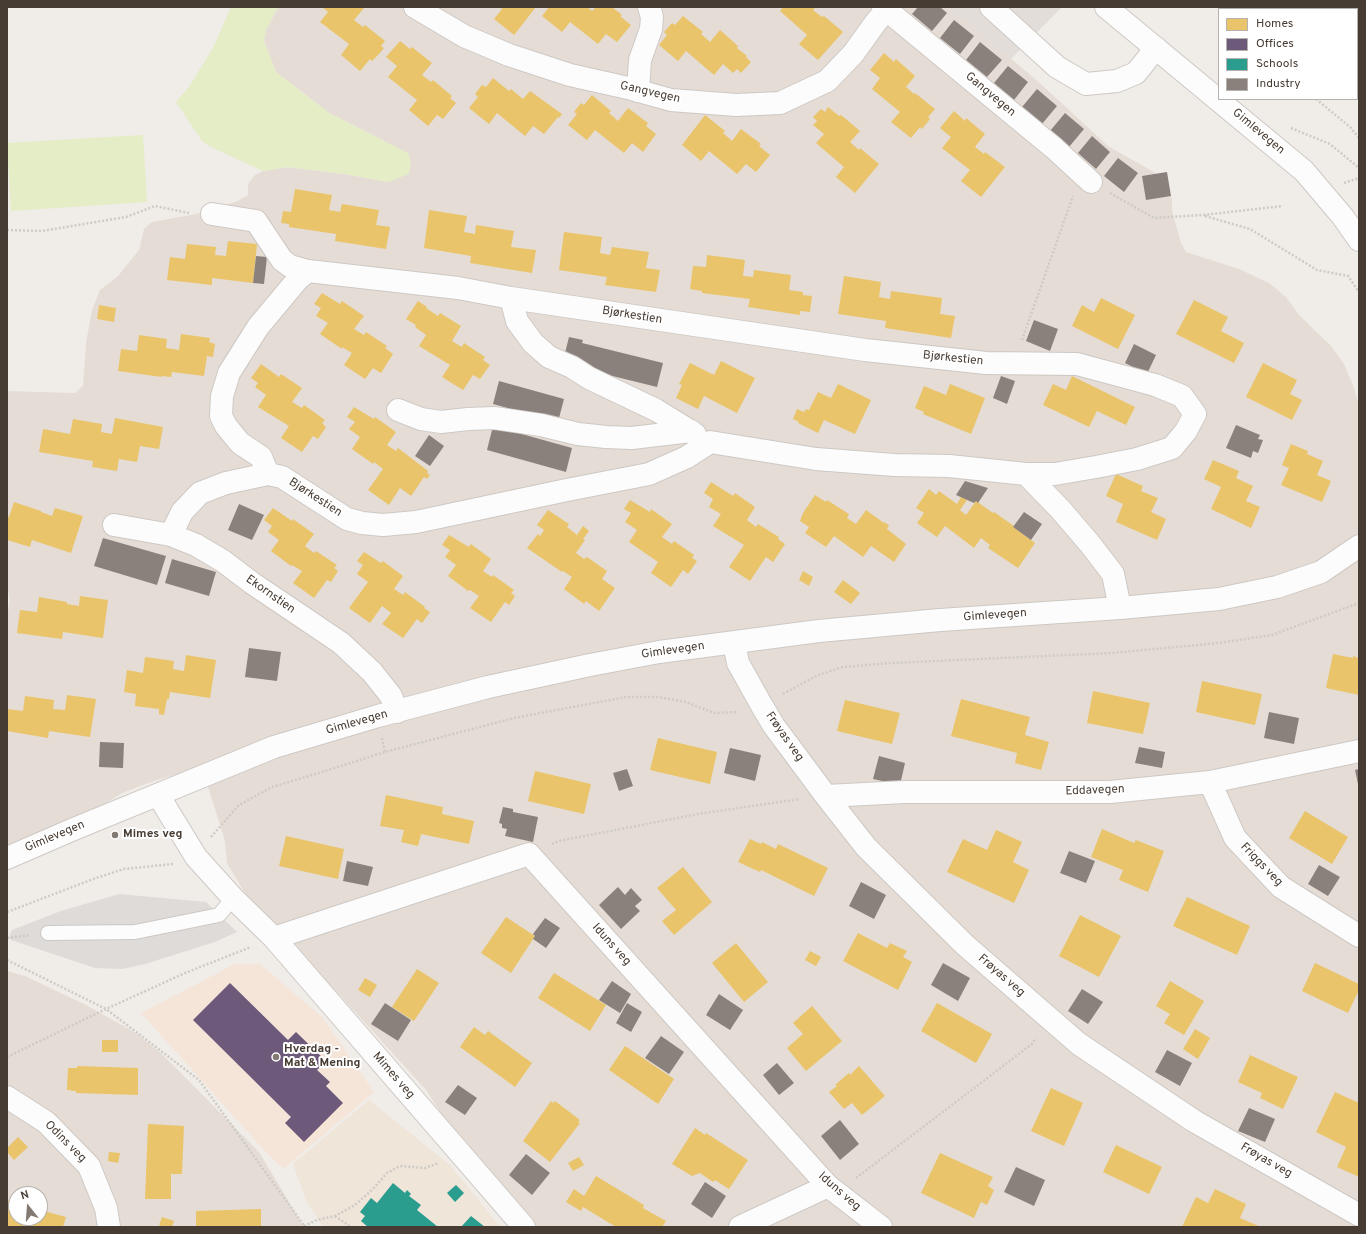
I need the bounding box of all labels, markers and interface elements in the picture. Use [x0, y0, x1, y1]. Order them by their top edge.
legend [1218, 8, 1358, 100]
text: Homes [1256, 16, 1293, 32]
text: Offices [1256, 36, 1294, 52]
text: Schools [1256, 56, 1298, 72]
street label: Gangvegen [962, 70, 1018, 120]
text: Industry [1256, 76, 1301, 92]
street label: Gangvegen [619, 79, 681, 107]
street label: Gimlevegen [1229, 106, 1287, 158]
street label: Bjørkestien [601, 304, 663, 328]
street label: Bjørkestien [922, 349, 984, 369]
street label: Bjørkestien [286, 475, 344, 521]
street label: Ekornstien [242, 573, 298, 617]
street label: Gimlevegen [963, 607, 1027, 625]
street label: Gimlevegen [641, 639, 705, 663]
street label: Gimlevegen [324, 707, 390, 739]
street label: Frøyas veg [762, 709, 806, 765]
street label: Eddavegen [1065, 783, 1125, 799]
street label: Gimlevegen [23, 818, 87, 856]
place label: Mimes veg [123, 828, 183, 842]
marker: Mimes veg [110, 830, 120, 840]
street label: Friggs veg [1237, 840, 1285, 890]
street label: Iduns veg [588, 921, 634, 969]
street label: Frøyas veg [975, 952, 1027, 1000]
place label: Hverdag - Mat & Mening [284, 1043, 361, 1071]
street label: Mimes veg [369, 1050, 417, 1102]
marker: Hverdag - Mat & Mening [271, 1052, 281, 1062]
street label: Odins veg [41, 1118, 89, 1166]
street label: Frøyas veg [1238, 1140, 1294, 1182]
street label: Iduns veg [815, 1170, 863, 1214]
north arrow [8, 1186, 48, 1226]
text: N [19, 1188, 31, 1203]

